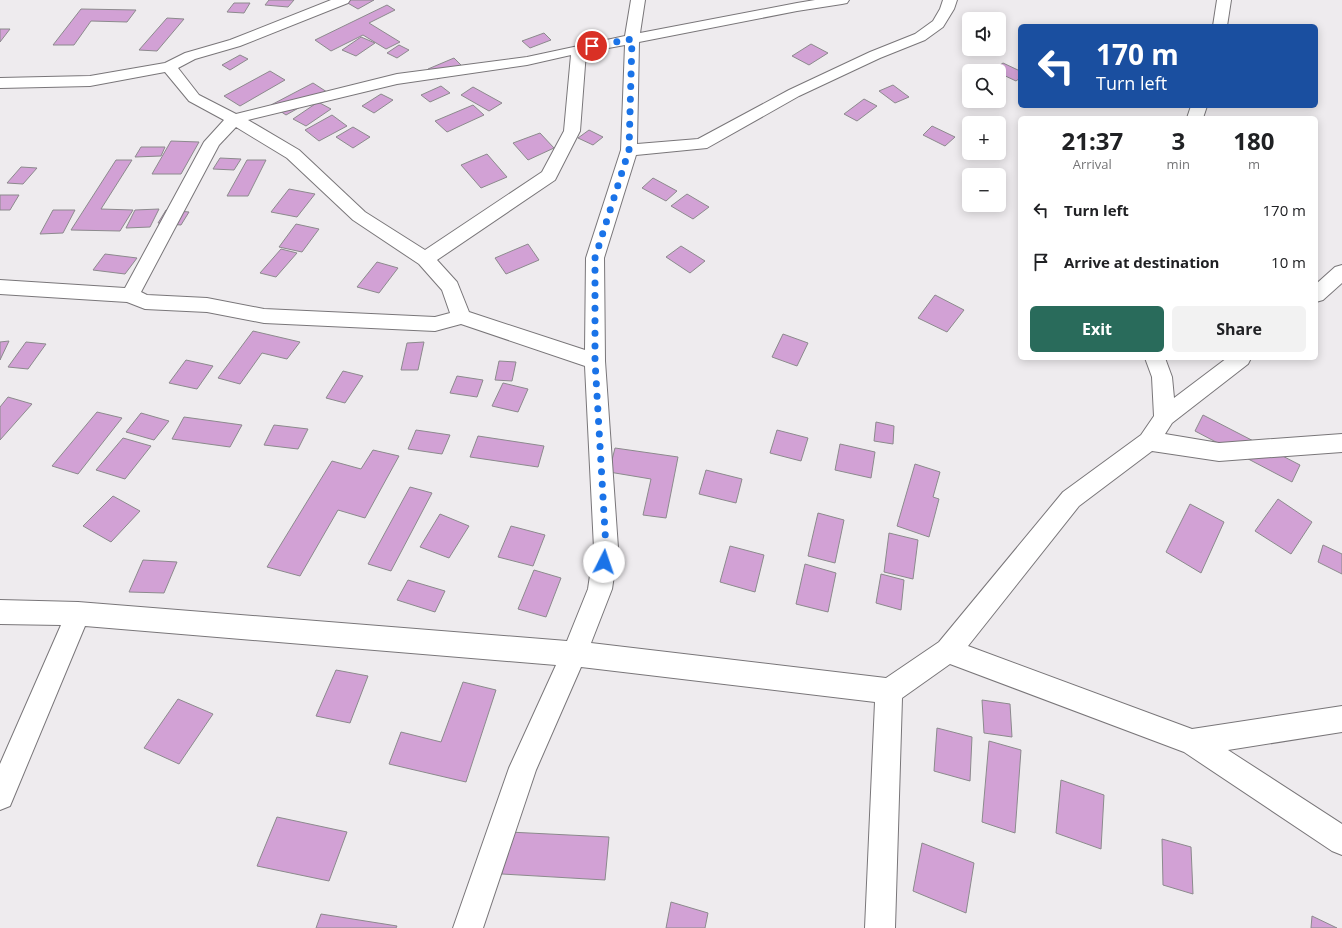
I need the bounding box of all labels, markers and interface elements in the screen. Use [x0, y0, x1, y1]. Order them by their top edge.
map controls [962, 12, 1006, 212]
button: sound [962, 12, 1006, 56]
pin [575, 29, 609, 63]
icon: arrive [581, 35, 603, 57]
text: 170 m [1096, 35, 1179, 73]
icon: left [1030, 40, 1082, 92]
button: search [962, 64, 1006, 108]
text: Turn left [1096, 71, 1167, 95]
button: + [962, 116, 1006, 160]
text: 21:37 [1061, 124, 1123, 157]
text: 3 [1171, 124, 1185, 157]
text: 180 [1233, 124, 1275, 157]
text: Arrival [1073, 155, 1112, 173]
text: min [1167, 155, 1190, 173]
text: m [1248, 155, 1260, 173]
button: − [962, 168, 1006, 212]
icon: left [1030, 199, 1052, 221]
text: Turn left [1064, 200, 1129, 220]
text: 170 m [1262, 200, 1306, 220]
icon: arrive [1030, 251, 1052, 273]
text: Arrive at destination [1064, 252, 1219, 272]
text: 10 m [1271, 252, 1306, 272]
button: Exit [1030, 306, 1164, 352]
button: Share [1172, 306, 1306, 352]
position arrow [583, 541, 625, 583]

